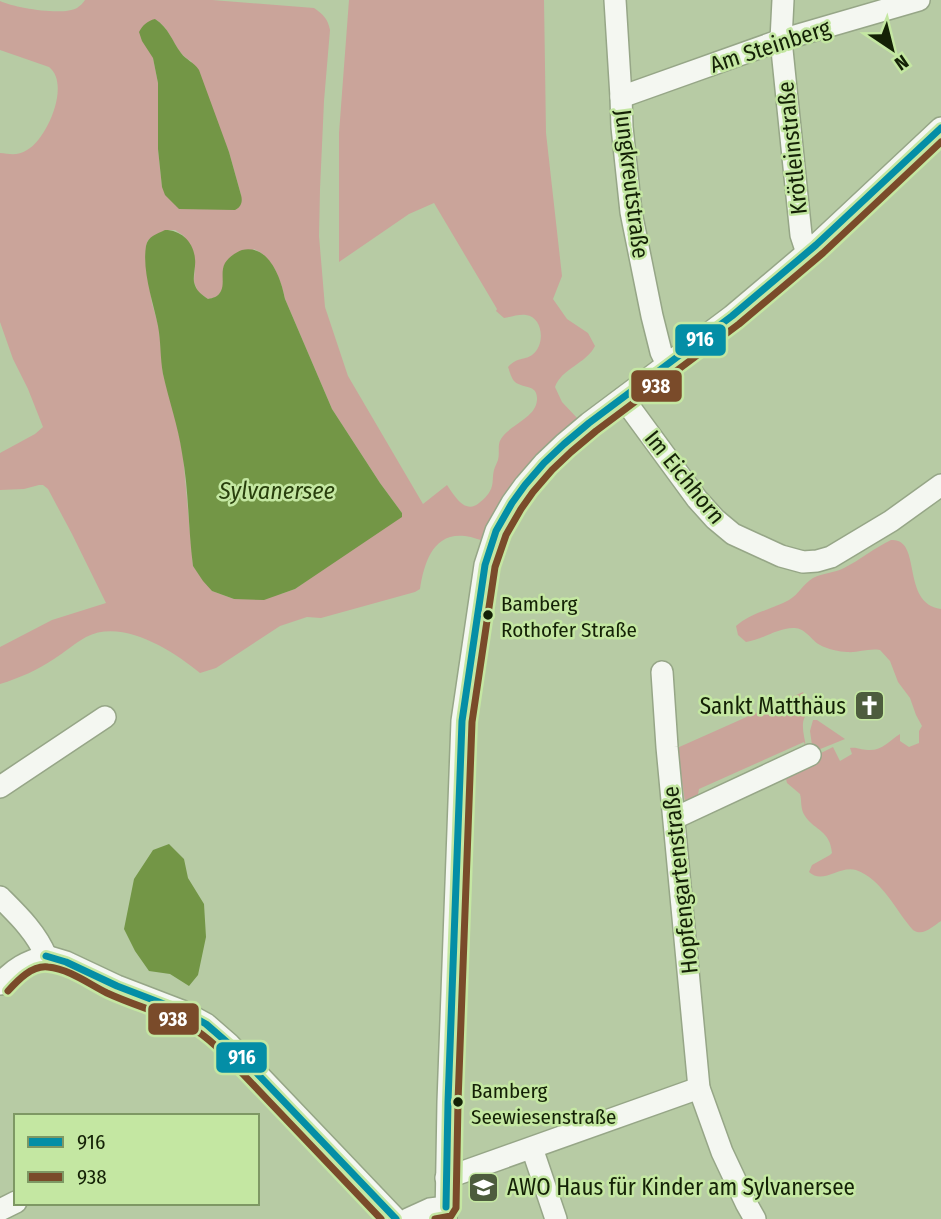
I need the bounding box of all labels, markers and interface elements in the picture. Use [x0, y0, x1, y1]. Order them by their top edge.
street label: Am Steinberg [706, 13, 834, 79]
north arrow [857, 14, 927, 84]
text: N [890, 50, 913, 75]
street label: Krötleinstraße [771, 80, 813, 216]
street label: Jungkreutstraße [609, 108, 655, 260]
line badge: 916 [674, 323, 727, 357]
text: 916 [686, 328, 714, 351]
line badge: 938 [630, 369, 683, 403]
text: 938 [642, 375, 670, 398]
street label: Im Eichhorn [639, 425, 731, 529]
water label: Sylvanersee [218, 477, 335, 505]
place label: Bamberg Rothofer Straße [501, 591, 637, 643]
marker: Bamberg Rothofer Straße [481, 608, 495, 622]
church icon: Sankt Matthäus [852, 689, 886, 723]
place label: Sankt Matthäus [700, 692, 846, 720]
street label: Hopfengartenstraße [656, 785, 704, 975]
line badge: 938 [147, 1002, 200, 1036]
text: 938 [159, 1008, 187, 1031]
line badge: 916 [215, 1041, 268, 1074]
text: 916 [228, 1046, 256, 1069]
place label: Bamberg Seewiesenstraße [471, 1078, 616, 1130]
marker: Bamberg Seewiesenstraße [451, 1095, 465, 1109]
legend [14, 1114, 259, 1205]
text: 916 [77, 1129, 105, 1155]
text: 938 [77, 1164, 107, 1190]
school or university icon: AWO Haus für Kinder am Sylvanersee [467, 1170, 501, 1204]
place label: AWO Haus für Kinder am Sylvanersee [507, 1173, 855, 1201]

